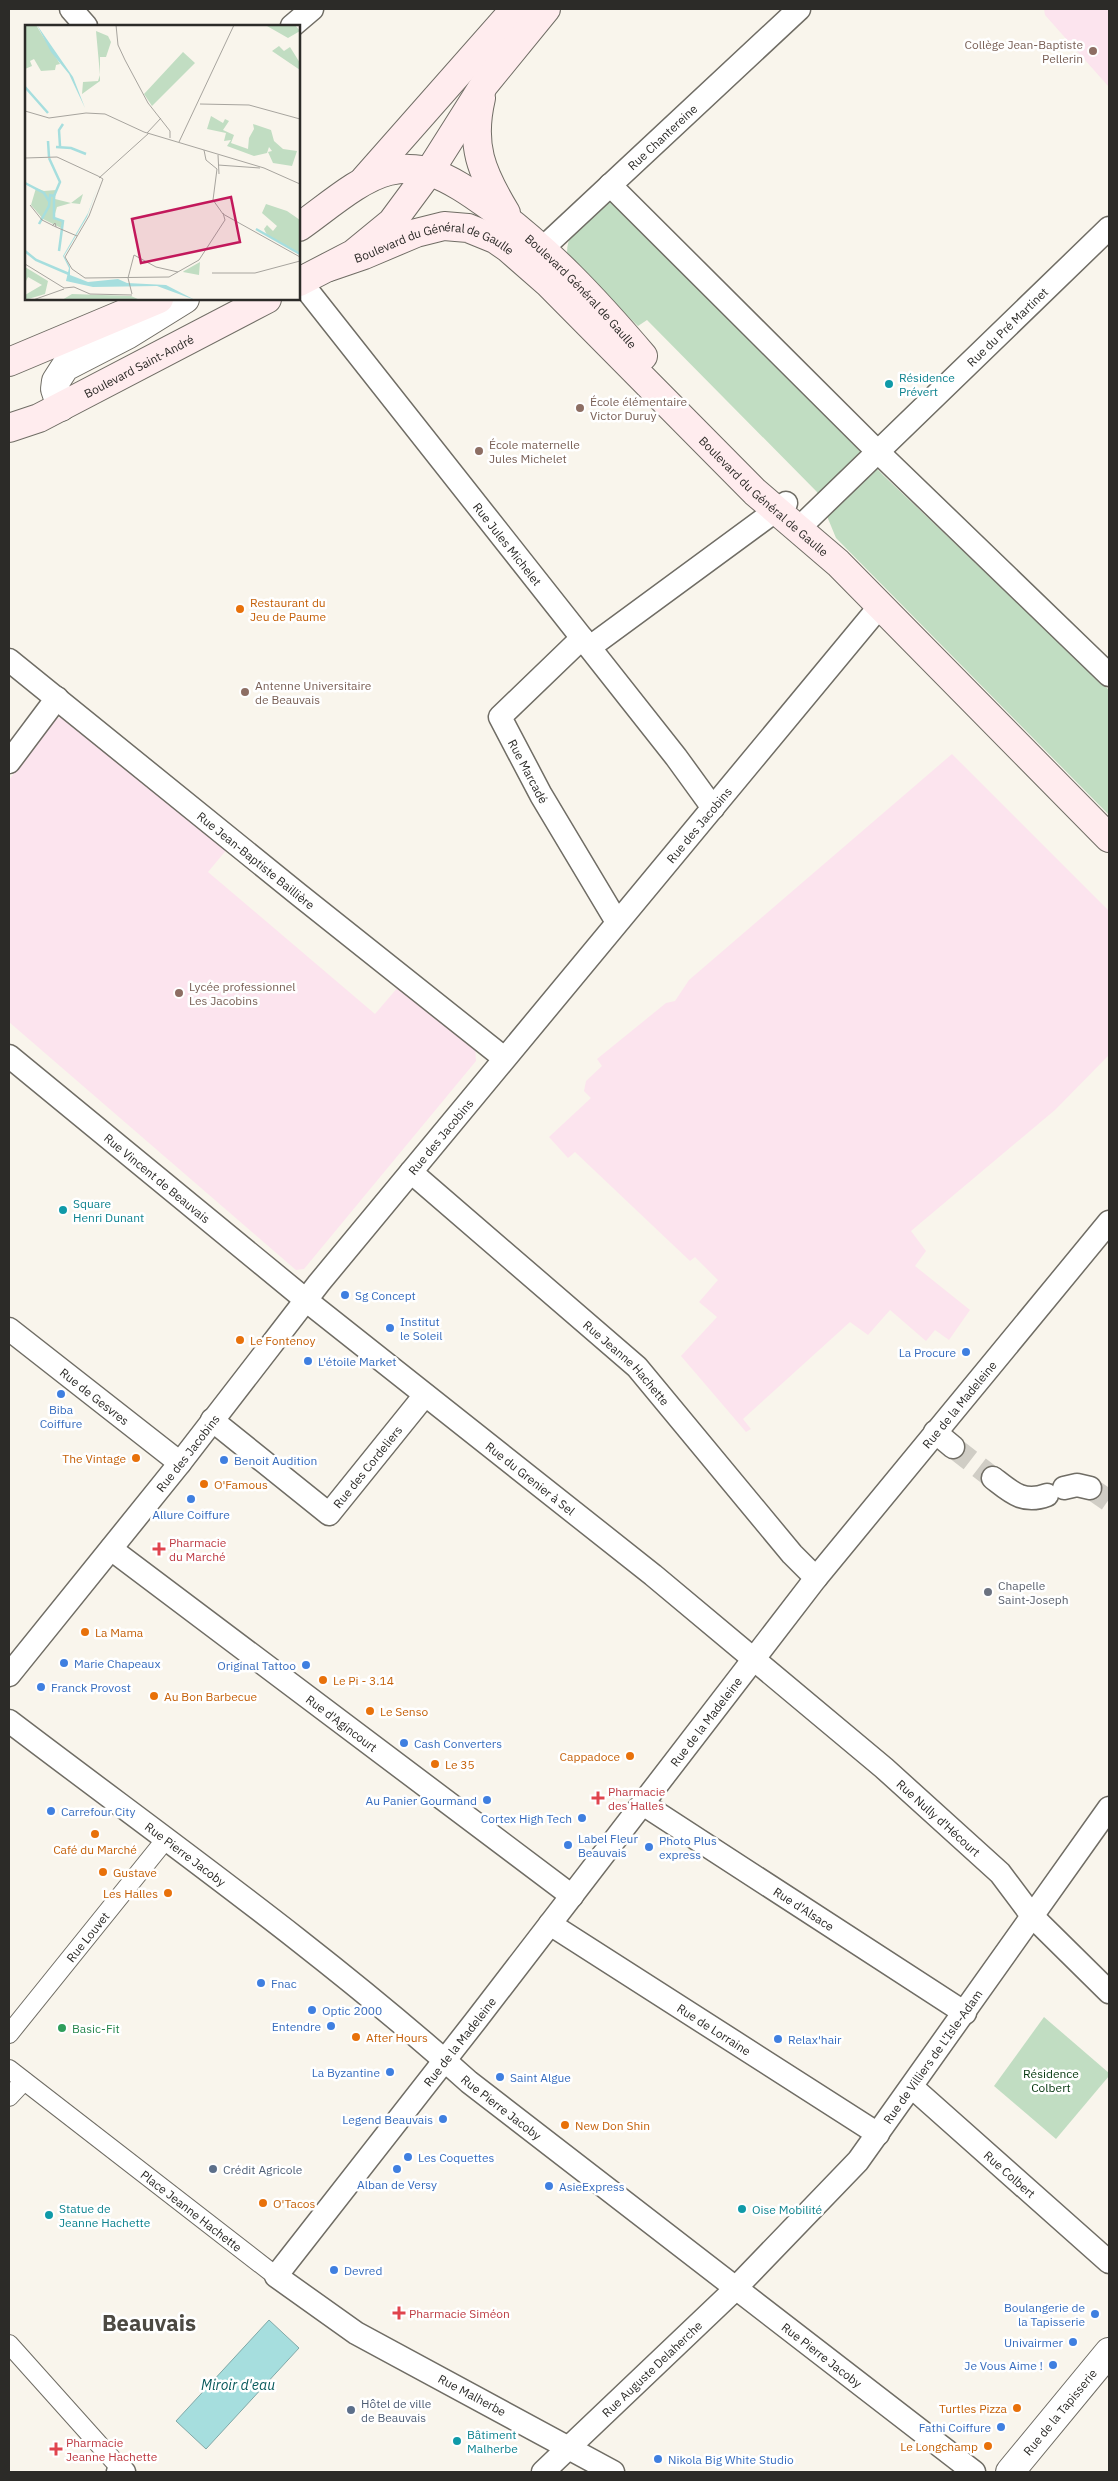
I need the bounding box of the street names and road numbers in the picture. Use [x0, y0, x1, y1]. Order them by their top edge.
street label: Rue Chantereine [624, 100, 700, 173]
street label: Boulevard Général de Gaulle [522, 231, 640, 351]
street label: Boulevard du Général de Gaulle [348, 249, 518, 267]
street label: Rue du Pré Martinet [963, 284, 1051, 369]
street label: Boulevard Saint-André [81, 331, 196, 401]
street label: Boulevard du Général de Gaulle [696, 433, 832, 559]
street label: Rue Jules Michelet [470, 499, 545, 588]
street label: Rue Marcadé [505, 736, 552, 806]
street label: Rue des Jacobins [663, 784, 735, 866]
street label: Rue Jean-Baptiste Baillière [194, 808, 318, 912]
street label: Rue des Jacobins [405, 1095, 476, 1178]
street label: Rue Vincent de Beauvais [101, 1130, 213, 1226]
street label: Rue Jeanne Hachette [580, 1317, 673, 1408]
street label: Rue de la Madeleine [919, 1357, 1000, 1451]
street label: Rue de Gesvres [57, 1365, 132, 1428]
street label: Rue des Jacobins [153, 1411, 223, 1495]
street label: Rue des Cordeliers [330, 1422, 405, 1511]
street label: Rue du Grenier à Sel [483, 1438, 578, 1518]
street label: Rue de la Madeleine [667, 1673, 745, 1769]
street label: Rue d'Agincourt [303, 1691, 380, 1754]
street label: Rue Nully d'Hécourt [894, 1776, 984, 1859]
street label: Rue Pierre Jacoby [142, 1819, 229, 1889]
street label: Rue d'Alsace [771, 1883, 837, 1934]
street label: Rue Louvet [63, 1909, 112, 1965]
street label: Rue de Villiers de L'Isle-Adam [879, 1986, 985, 2127]
street label: Rue de la Madeleine [420, 1994, 499, 2089]
street label: Rue de Lorraine [675, 2000, 754, 2058]
street label: Rue Pierre Jacoby [458, 2071, 545, 2143]
street label: Rue Colbert [981, 2147, 1039, 2201]
street label: Place Jeanne Hachette [138, 2167, 245, 2255]
street label: Rue Auguste Delaherche [598, 2317, 705, 2420]
street label: Rue Pierre Jacoby [779, 2319, 865, 2390]
street label: Rue de la Tapisserie [1020, 2365, 1100, 2458]
street label: Rue Malherbe [435, 2371, 509, 2419]

